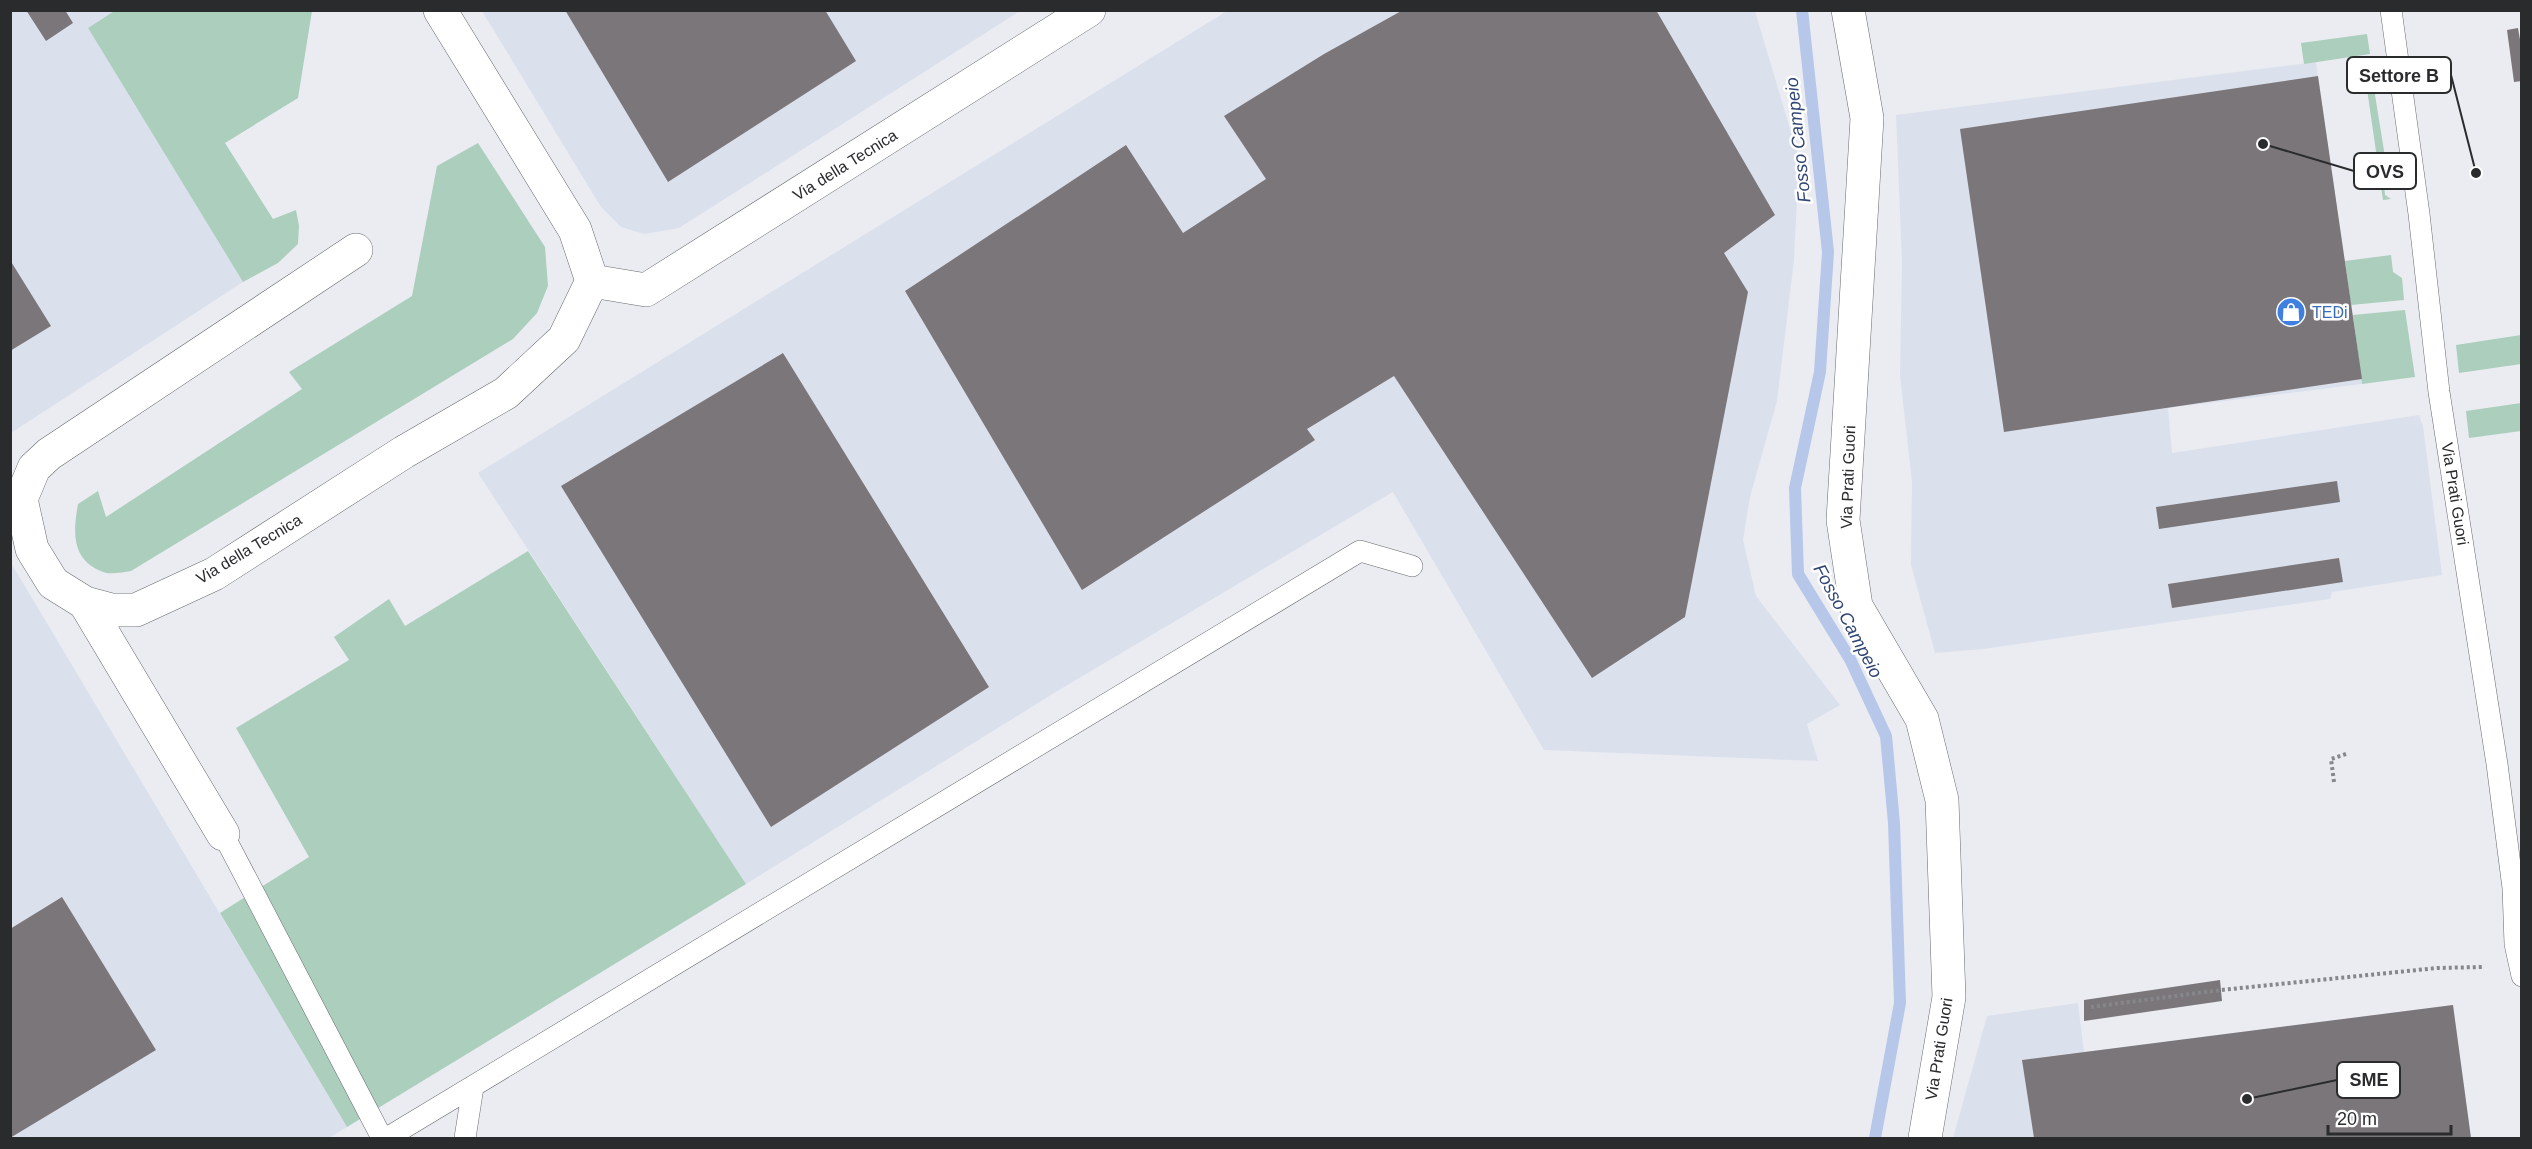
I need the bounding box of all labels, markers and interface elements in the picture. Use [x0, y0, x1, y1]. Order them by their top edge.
callout: Settore B [2347, 57, 2451, 93]
text: Settore B [2359, 66, 2439, 86]
water label: Fosso Campeio [1781, 76, 1815, 204]
street label: Via della Tecnica [790, 126, 900, 204]
callout: OVS [2354, 153, 2416, 189]
text: OVS [2366, 162, 2404, 182]
shop icon: TEDi [2275, 296, 2307, 328]
place label: TEDi [2312, 304, 2348, 321]
street label: Via Prati Guori [1838, 425, 1858, 529]
street label: Via Prati Guori [2438, 441, 2472, 547]
street label: Via della Tecnica [193, 511, 305, 587]
water label: Fosso Campeio [1810, 561, 1886, 681]
street label: Via Prati Guori [1922, 996, 1956, 1102]
callout: SME [2337, 1062, 2400, 1098]
text: SME [2349, 1070, 2389, 1090]
scale bar [2328, 1098, 2451, 1136]
text: 20 m [2337, 1109, 2377, 1129]

